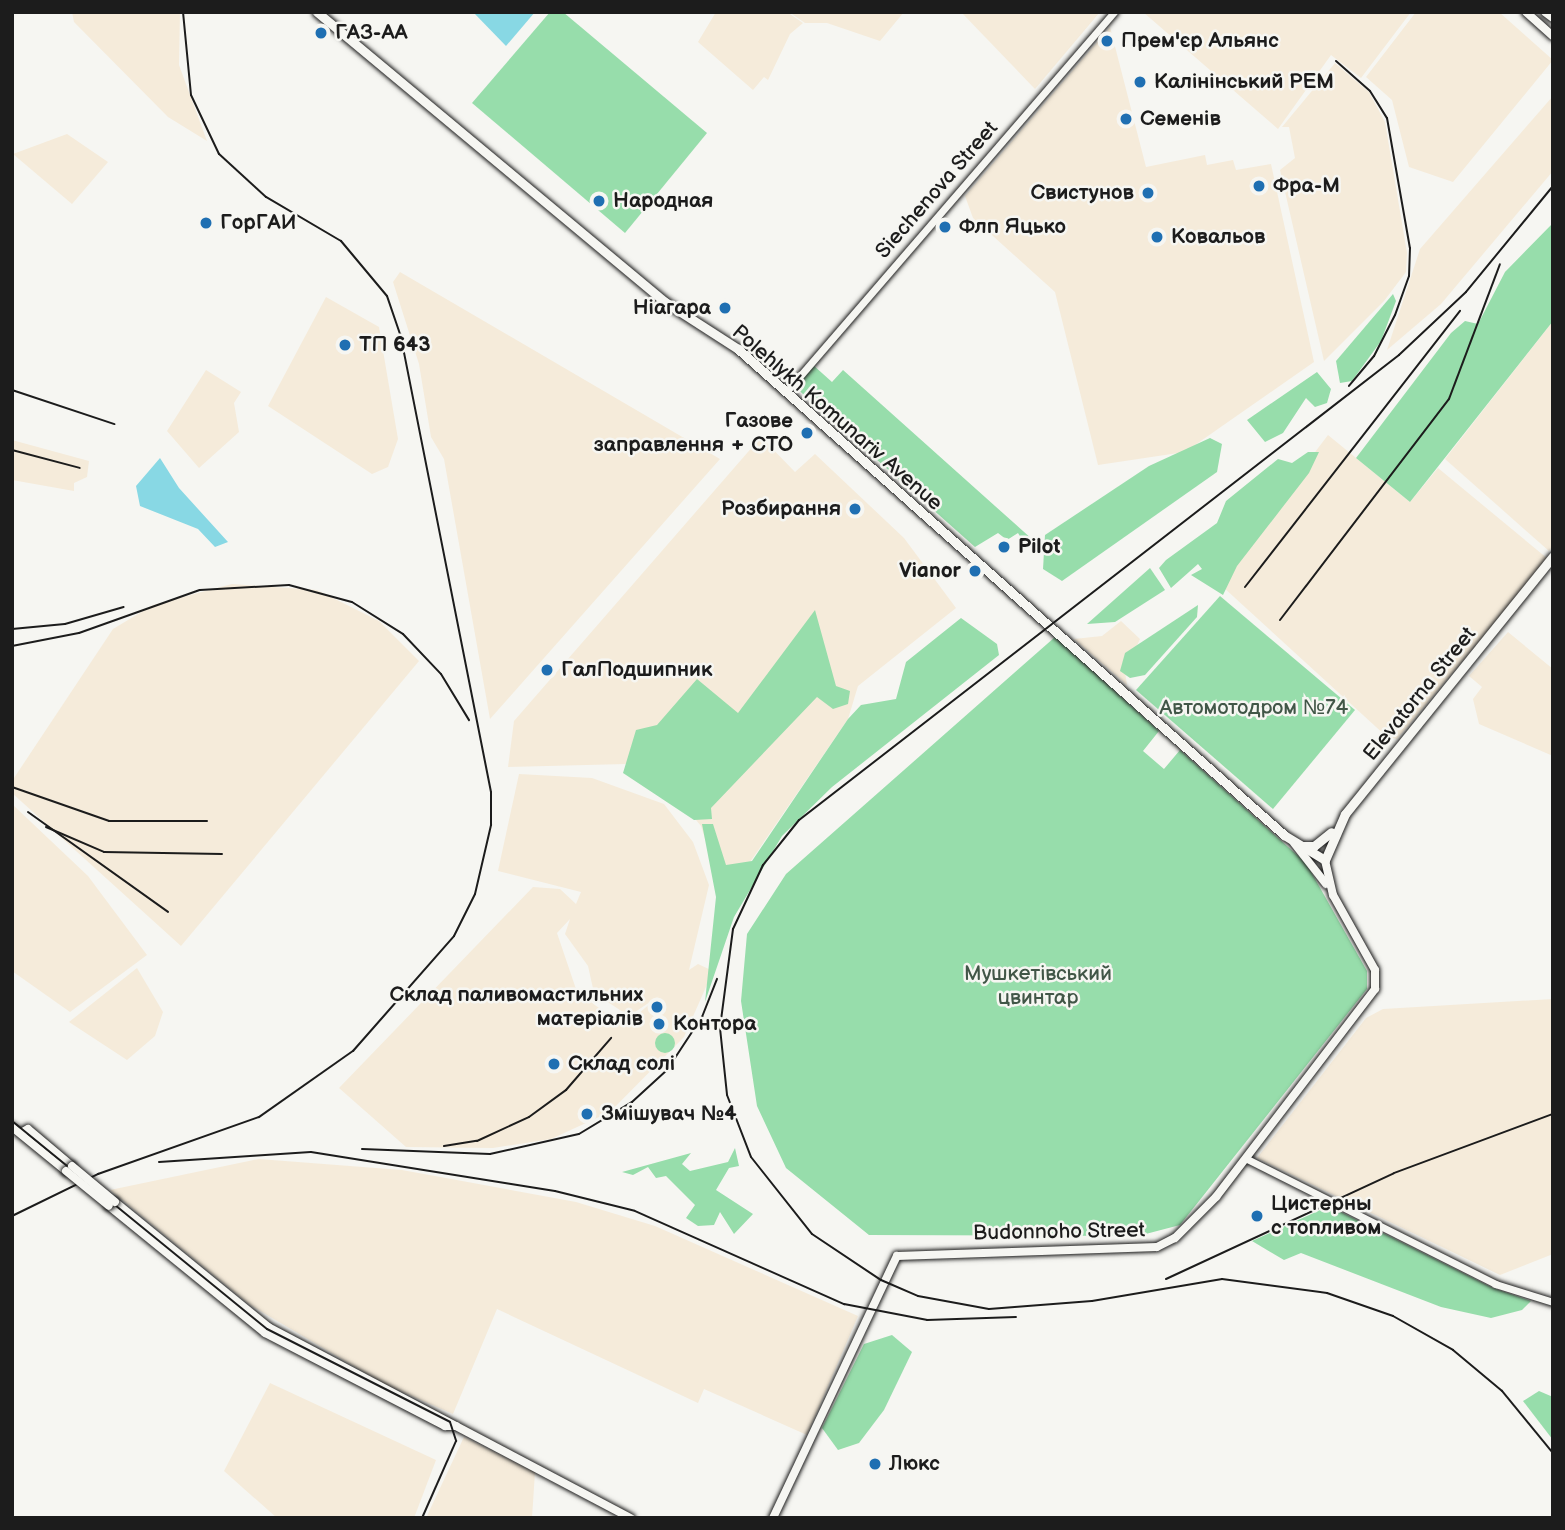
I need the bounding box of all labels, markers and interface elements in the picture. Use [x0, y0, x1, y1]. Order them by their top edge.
place label: ГАЗ-АА [335, 20, 408, 46]
marker: ГАЗ-АА [313, 25, 329, 41]
place label: Прем'єр Альянс [1121, 28, 1279, 54]
marker: Прем'єр Альянс [1099, 33, 1115, 49]
place label: Калінінський РЕМ [1154, 69, 1334, 95]
marker: Калінінський РЕМ [1132, 74, 1148, 90]
place label: Семенів [1140, 106, 1221, 132]
marker: Семенів [1118, 111, 1134, 127]
street label: Siechenova Street [870, 116, 1004, 264]
place label: Фра-М [1273, 173, 1340, 199]
marker: Фра-М [1251, 178, 1267, 194]
place label: Свистунов [1030, 180, 1134, 206]
marker: Свистунов [1140, 185, 1156, 201]
place label: Народная [613, 188, 713, 214]
marker: Народная [591, 193, 607, 209]
place label: ГорГАИ [220, 210, 296, 236]
place label: Флп Яцько [959, 214, 1066, 240]
marker: ГорГАИ [198, 215, 214, 231]
marker: Флп Яцько [937, 219, 953, 235]
place label: Ковальов [1171, 224, 1266, 250]
marker: Ковальов [1149, 229, 1165, 245]
place label: Ніагара [633, 295, 711, 321]
marker: Ніагара [717, 300, 733, 316]
street label: Polehlykh Komunariv Avenue [727, 320, 947, 516]
place label: ТП 643 [359, 332, 430, 358]
marker: ТП 643 [337, 337, 353, 353]
place label: Газове заправлення + СТО [594, 408, 793, 458]
marker: Газове заправлення + СТО [799, 425, 815, 441]
place label: Розбирання [721, 496, 841, 522]
marker: Розбирання [847, 501, 863, 517]
place label: Pilot [1018, 534, 1061, 560]
marker: Pilot [996, 539, 1012, 555]
place label: Vianor [899, 558, 961, 584]
marker: Vianor [967, 563, 983, 579]
street label: Elevatorna Street [1358, 622, 1482, 766]
place label: ГалПодшипник [561, 657, 712, 683]
marker: ГалПодшипник [539, 662, 555, 678]
park label: Автомотодром №74 [1160, 695, 1348, 721]
park label: Мушкетівський цвинтар [964, 961, 1112, 1011]
place label: Склад паливомастильних матеріалів [389, 982, 643, 1032]
marker: Склад паливомастильних матеріалів [649, 999, 665, 1015]
place label: Контора [673, 1011, 756, 1037]
marker: Контора [651, 1016, 667, 1032]
place label: Склад солі [568, 1051, 675, 1077]
marker: Склад солі [546, 1056, 562, 1072]
place label: Змішувач №4 [601, 1101, 737, 1127]
marker: Змішувач №4 [579, 1106, 595, 1122]
place label: Цистерны с топливом [1271, 1191, 1381, 1241]
marker: Цистерны с топливом [1249, 1208, 1265, 1224]
street label: Budonnoho Street [973, 1218, 1145, 1246]
place label: Люкс [889, 1451, 940, 1477]
marker: Люкс [867, 1456, 883, 1472]

